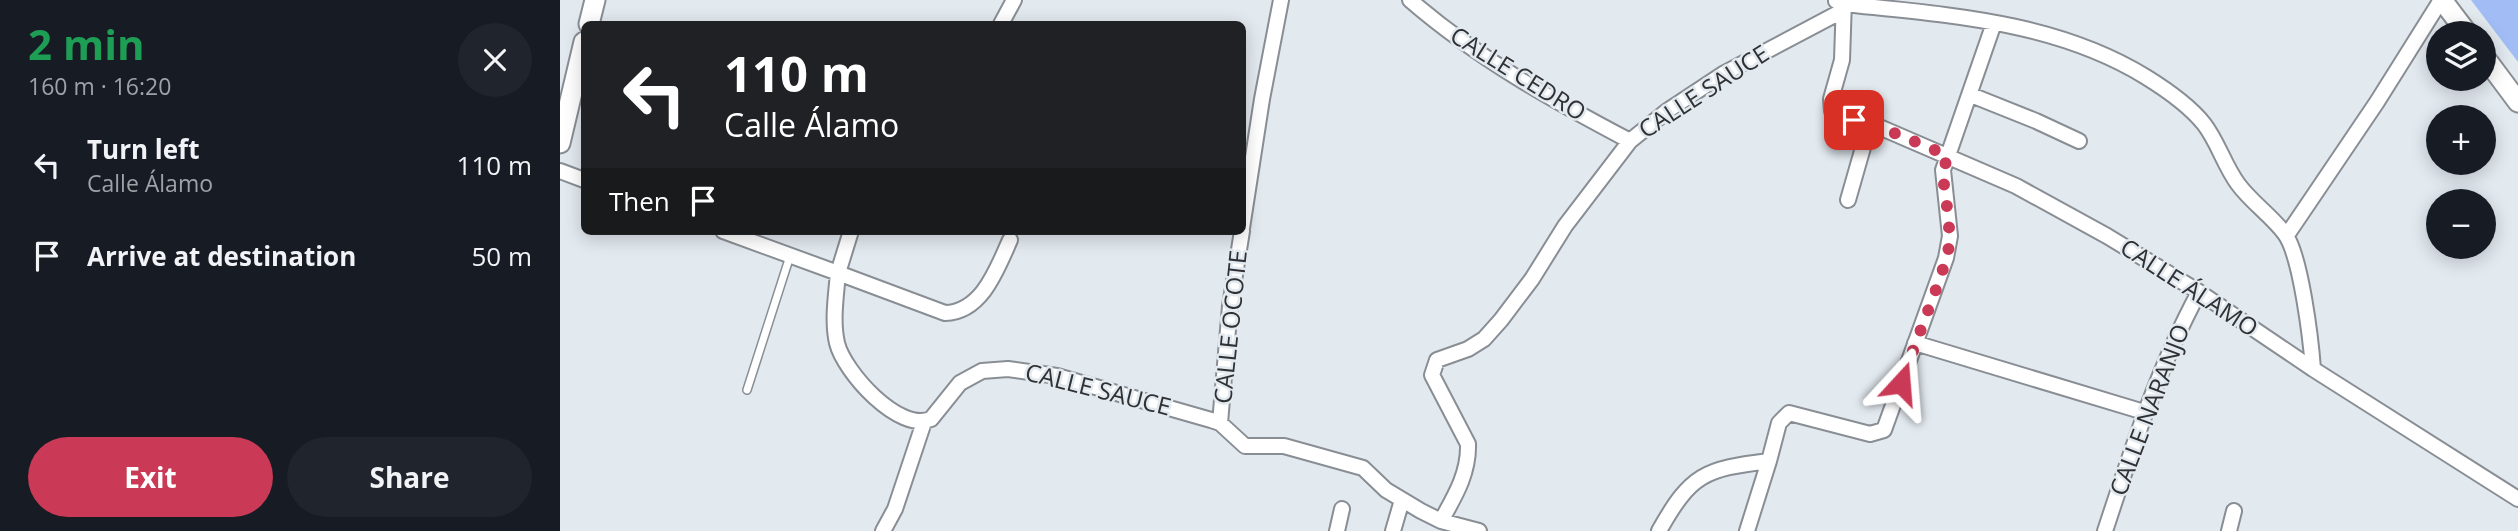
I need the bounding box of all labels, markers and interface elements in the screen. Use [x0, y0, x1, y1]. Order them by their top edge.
text: 2 min [28, 15, 145, 72]
street label: CALLE CEDRO [1445, 18, 1593, 128]
map controls [2426, 21, 2496, 259]
button: layers [2426, 21, 2496, 91]
button: close [458, 23, 532, 97]
street label: CALLE SAUCE [1632, 36, 1775, 145]
text: 110 m [724, 40, 869, 106]
icon: left [609, 49, 700, 140]
text: 160 m · 16:20 [28, 70, 171, 102]
pin [1824, 90, 1884, 150]
icon: arrive [1835, 101, 1873, 139]
text: Calle Álamo [724, 103, 899, 146]
button: + [2426, 105, 2496, 175]
text: Turn left [87, 131, 199, 167]
icon: left [28, 146, 66, 184]
text: 110 m [457, 147, 532, 183]
text: Calle Álamo [87, 167, 213, 199]
icon: arrive [684, 182, 722, 220]
text: Then [609, 183, 670, 219]
button: − [2426, 189, 2496, 259]
street label: CALLE ÁLAMO [2115, 230, 2265, 344]
icon: arrive [28, 237, 66, 275]
text: Arrive at destination [87, 238, 356, 274]
text: 50 m [471, 238, 532, 274]
street label: CALLE OCOTE [1205, 249, 1254, 405]
street label: CALLE NARANJO [2101, 319, 2196, 500]
position arrow [1864, 346, 1938, 420]
street label: CALLE SAUCE [1022, 354, 1175, 423]
button: Exit [28, 437, 273, 517]
button: Share [287, 437, 532, 517]

